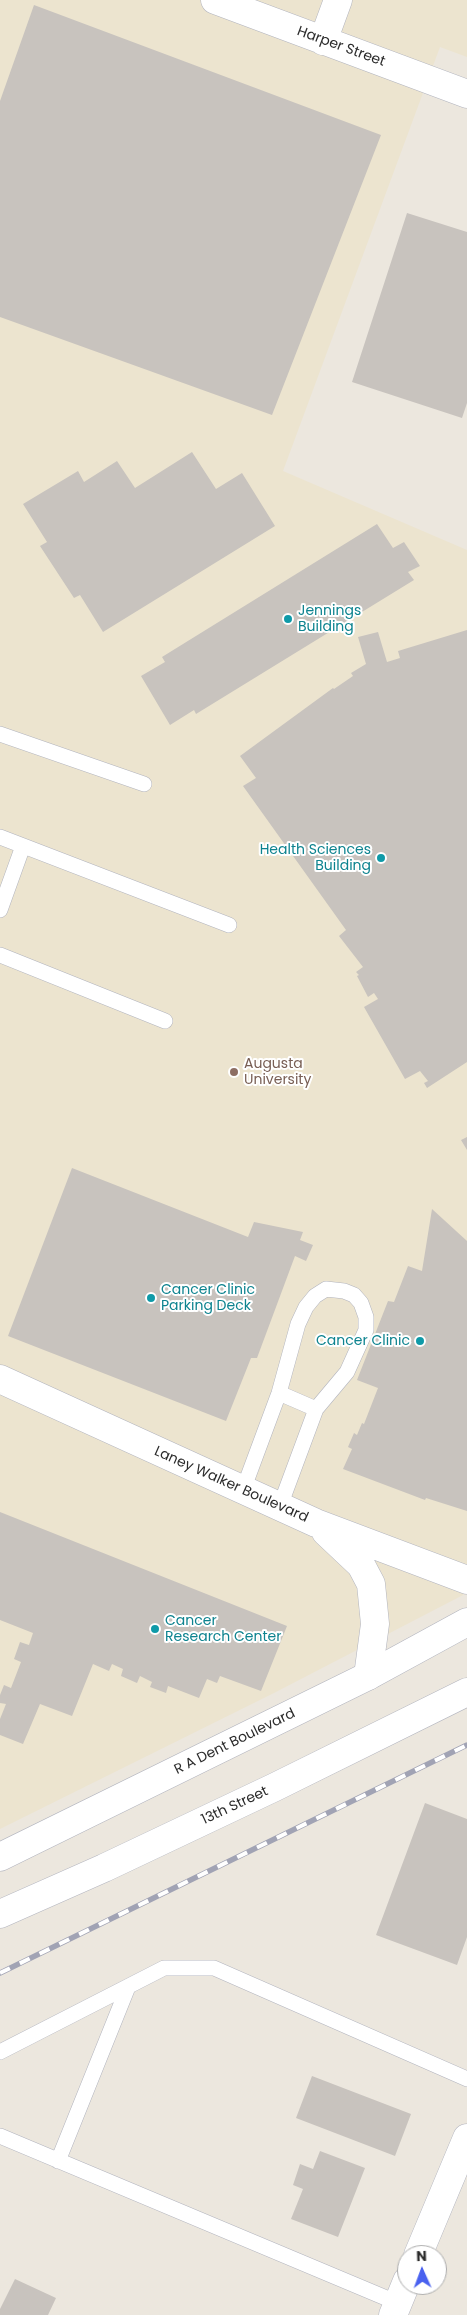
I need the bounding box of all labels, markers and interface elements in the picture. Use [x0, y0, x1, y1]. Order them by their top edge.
street label: Harper Street [295, 23, 387, 71]
place label: Jennings Building [298, 603, 361, 636]
marker: Jennings Building [282, 613, 294, 625]
place label: Health Sciences Building [260, 842, 371, 874]
marker: Health Sciences Building [375, 852, 387, 864]
place label: Augusta University [244, 1056, 311, 1088]
marker: Augusta University [228, 1066, 240, 1078]
place label: Cancer Clinic Parking Deck [161, 1282, 255, 1314]
marker: Cancer Clinic Parking Deck [145, 1292, 157, 1304]
place label: Cancer Clinic [316, 1333, 410, 1349]
marker: Cancer Clinic [414, 1335, 426, 1347]
street label: Laney Walker Boulevard [151, 1443, 311, 1527]
place label: Cancer Research Center [165, 1613, 282, 1645]
marker: Cancer Research Center [149, 1623, 161, 1635]
street label: R A Dent Boulevard [172, 1705, 298, 1779]
street label: 13th Street [199, 1783, 271, 1829]
north arrow [397, 2245, 447, 2295]
text: N [416, 2246, 427, 2266]

